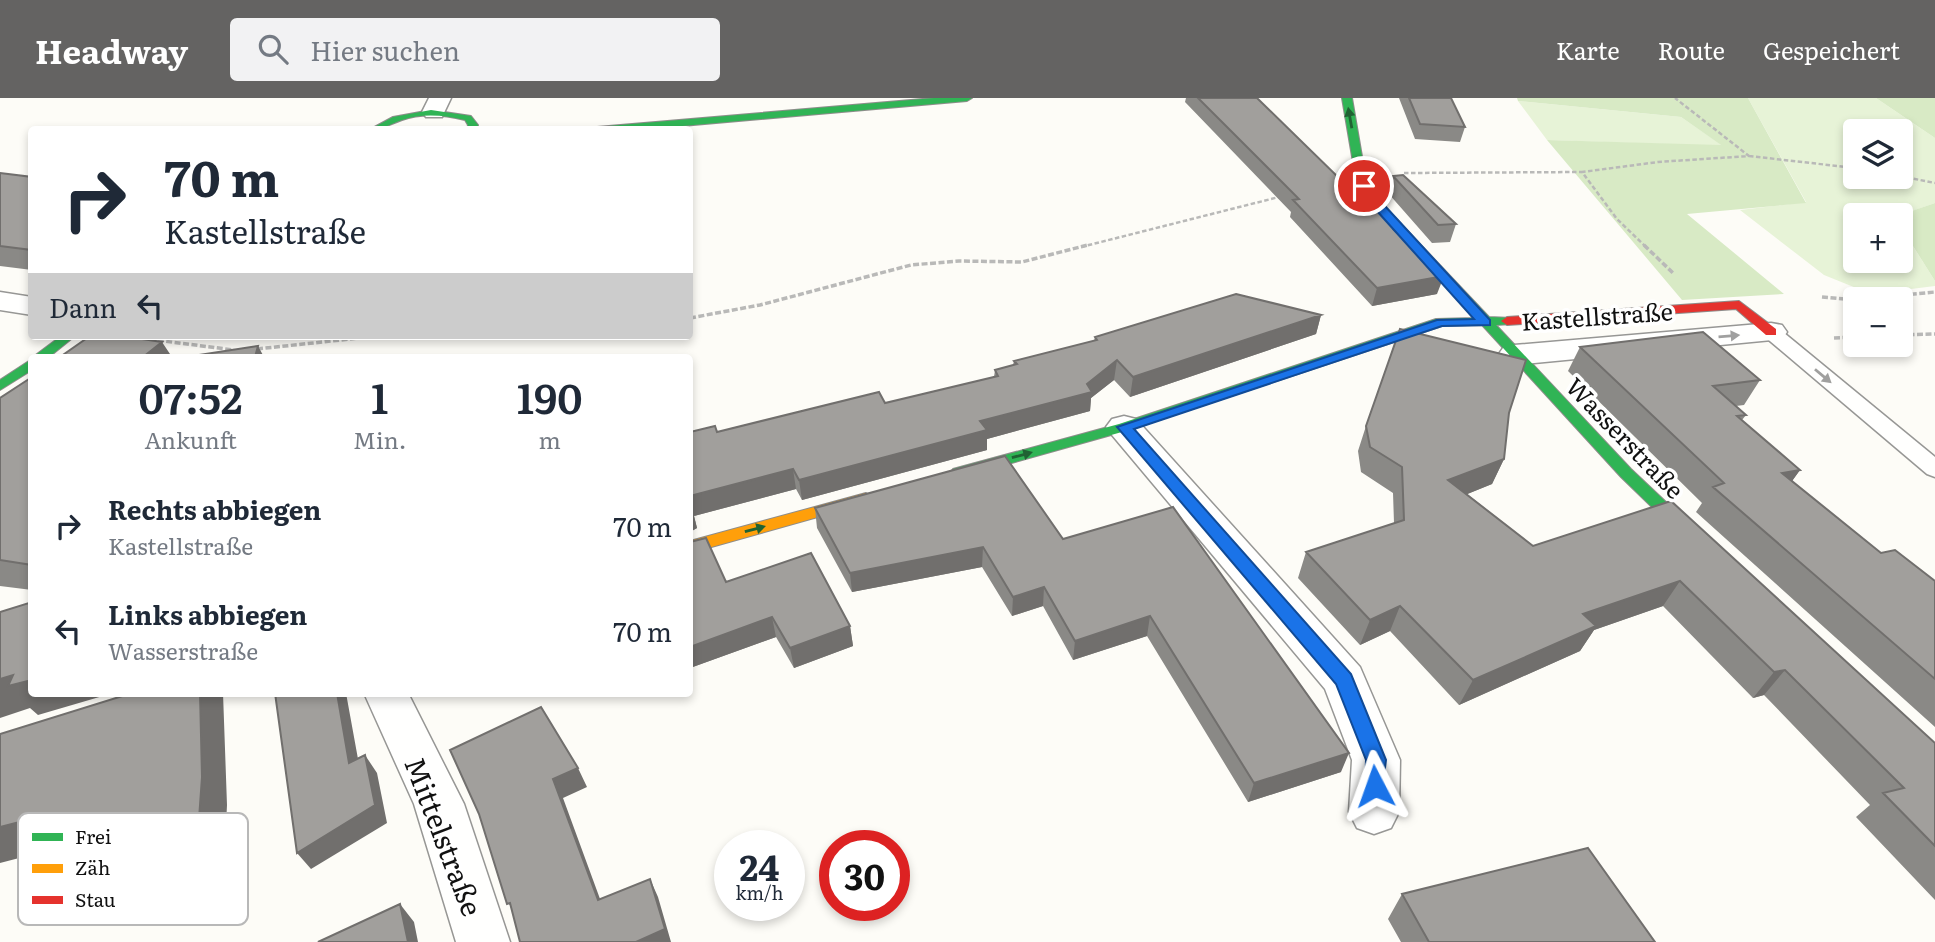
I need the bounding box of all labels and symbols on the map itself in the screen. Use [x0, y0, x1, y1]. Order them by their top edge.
one-way arrow [1344, 107, 1355, 129]
pin [1334, 156, 1394, 216]
street label: Kastellstraße [1520, 292, 1674, 338]
one-way arrow [1718, 330, 1740, 341]
one-way arrow [1814, 368, 1832, 384]
street label: Wasserstraße [1559, 369, 1693, 505]
one-way arrow [1011, 449, 1033, 460]
one-way arrow [744, 523, 766, 534]
position arrow [1338, 749, 1412, 823]
street label: Mittelstraße [395, 750, 495, 922]
legend [18, 813, 248, 925]
text: Frei [75, 822, 111, 850]
speed limit sign: 30 [819, 830, 910, 921]
text: Zäh [75, 853, 110, 881]
text: Stau [75, 885, 115, 913]

